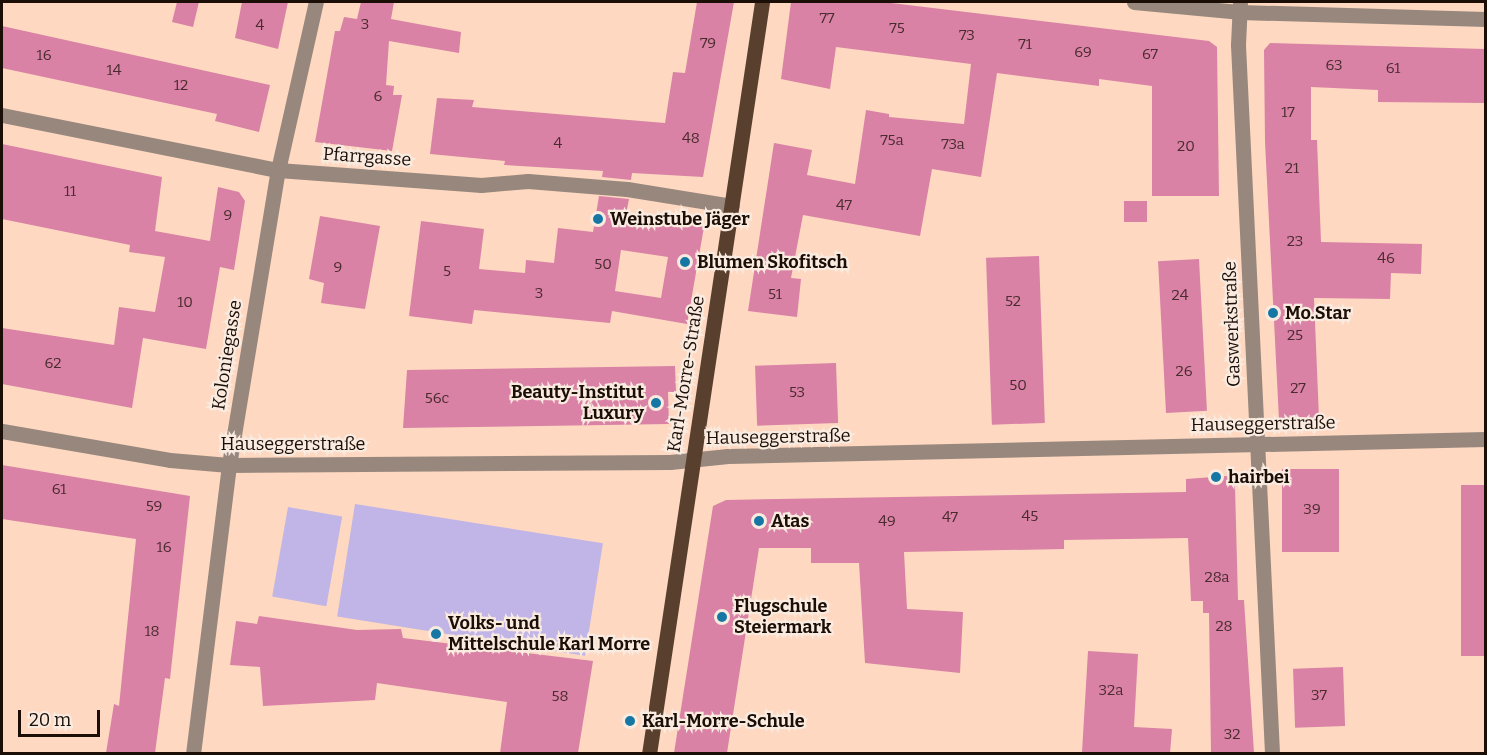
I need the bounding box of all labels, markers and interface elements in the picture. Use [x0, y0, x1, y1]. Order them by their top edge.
house number: 77 [819, 10, 835, 28]
house number: 3 [361, 16, 369, 34]
house number: 4 [256, 17, 264, 35]
house number: 75 [889, 20, 905, 38]
house number: 73 [959, 27, 975, 45]
house number: 79 [700, 35, 716, 53]
house number: 71 [1018, 36, 1032, 54]
house number: 69 [1074, 44, 1092, 62]
house number: 67 [1142, 46, 1158, 64]
house number: 16 [37, 47, 51, 65]
house number: 63 [1325, 57, 1343, 75]
house number: 61 [1386, 60, 1400, 78]
house number: 14 [107, 62, 121, 80]
house number: 12 [174, 77, 188, 95]
house number: 6 [374, 88, 382, 106]
house number: 17 [1281, 104, 1295, 122]
house number: 48 [682, 130, 700, 148]
house number: 75a [880, 132, 904, 150]
house number: 4 [554, 135, 562, 153]
house number: 73a [941, 136, 965, 154]
house number: 20 [1177, 138, 1195, 156]
street label: Pfarrgasse [322, 143, 412, 171]
house number: 21 [1285, 160, 1299, 178]
house number: 11 [64, 183, 76, 201]
house number: 47 [836, 197, 852, 215]
house number: 9 [224, 207, 232, 225]
place label: Weinstube Jäger [610, 208, 750, 230]
marker: Weinstube Jäger [591, 212, 605, 226]
house number: 23 [1287, 233, 1303, 251]
house number: 46 [1377, 250, 1395, 268]
place label: Blumen Skofitsch [697, 251, 848, 273]
marker: Blumen Skofitsch [678, 255, 692, 269]
house number: 50 [594, 256, 612, 274]
house number: 9 [334, 259, 342, 277]
street label: Gaswerkstraße [1219, 261, 1245, 387]
house number: 5 [443, 263, 451, 281]
house number: 3 [535, 285, 543, 303]
house number: 51 [768, 286, 782, 304]
house number: 24 [1172, 287, 1188, 305]
house number: 52 [1005, 293, 1021, 311]
house number: 10 [177, 294, 193, 312]
street label: Karl-Morre-Straße [663, 294, 709, 454]
street label: Koloniegasse [208, 298, 246, 412]
place label: Mo.Star [1285, 302, 1351, 324]
marker: Mo.Star [1266, 306, 1280, 320]
house number: 25 [1287, 327, 1303, 345]
house number: 62 [45, 355, 61, 373]
house number: 26 [1176, 363, 1192, 381]
house number: 50 [1009, 377, 1027, 395]
house number: 27 [1290, 380, 1306, 398]
place label: Beauty-Institut Luxury [511, 382, 644, 424]
house number: 53 [789, 384, 805, 402]
house number: 56c [425, 390, 449, 408]
marker: Beauty-Institut Luxury [649, 396, 663, 410]
street label: Hauseggerstraße [1190, 412, 1336, 436]
street label: Hauseggerstraße [705, 425, 851, 449]
street label: Hauseggerstraße [221, 433, 365, 455]
place label: hairbei [1228, 466, 1290, 488]
marker: hairbei [1209, 470, 1223, 484]
house number: 61 [52, 481, 66, 499]
house number: 59 [146, 498, 162, 516]
house number: 39 [1303, 501, 1321, 519]
house number: 45 [1022, 508, 1038, 526]
house number: 47 [942, 509, 958, 527]
place label: Atas [771, 510, 809, 532]
house number: 49 [878, 513, 896, 531]
marker: Atas [752, 514, 766, 528]
house number: 16 [157, 539, 171, 557]
house number: 28a [1204, 569, 1230, 587]
place label: Flugschule Steiermark [734, 596, 831, 638]
marker: Flugschule Steiermark [715, 610, 729, 624]
place label: Volks- und Mittelschule Karl Morre [448, 613, 650, 656]
house number: 28 [1215, 618, 1233, 636]
house number: 18 [144, 623, 160, 641]
marker: Volks- und Mittelschule Karl Morre [429, 627, 443, 641]
house number: 32a [1099, 682, 1123, 700]
house number: 37 [1311, 687, 1327, 705]
house number: 58 [551, 688, 569, 706]
scale bar [21, 698, 104, 736]
text: 20 m [29, 709, 71, 731]
place label: Karl-Morre-Schule [642, 710, 805, 732]
marker: Karl-Morre-Schule [623, 714, 637, 728]
house number: 32 [1224, 726, 1240, 744]

